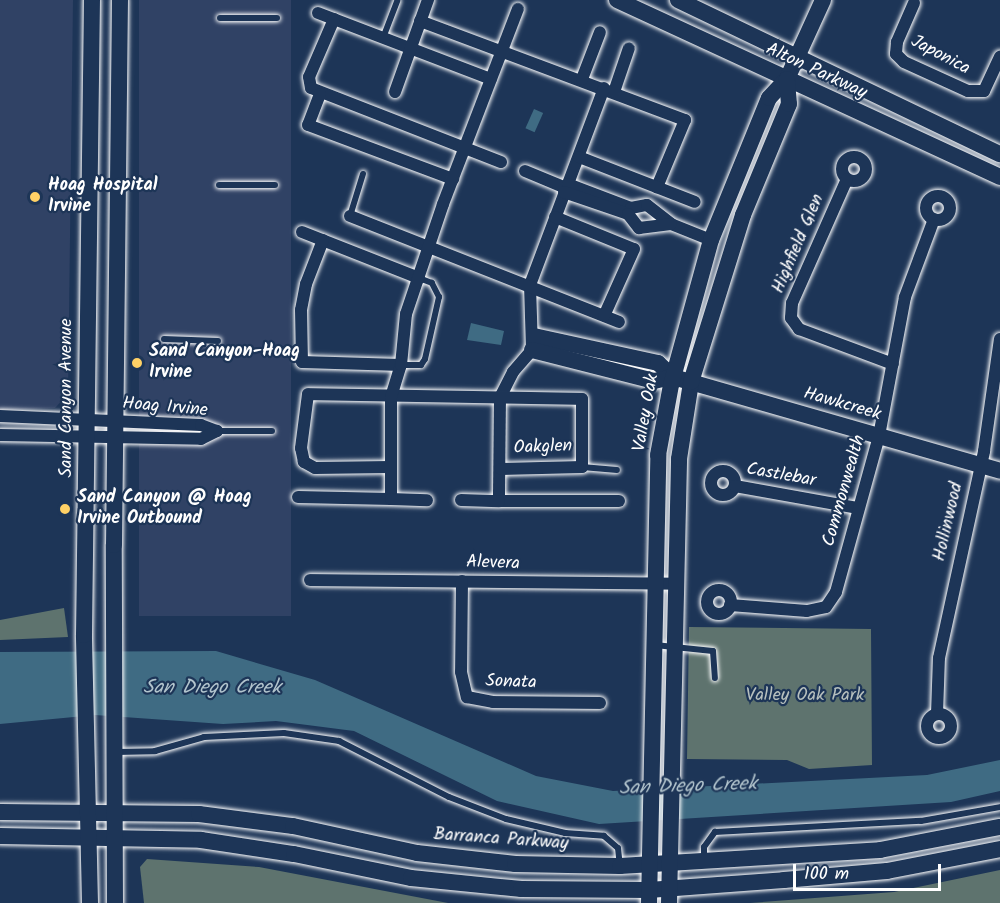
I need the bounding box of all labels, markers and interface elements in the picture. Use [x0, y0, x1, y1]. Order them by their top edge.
street label: Japonica [907, 31, 973, 81]
street label: Alton Parkway [762, 39, 870, 105]
place label: Hoag Hospital Irvine [48, 176, 157, 219]
marker: Hoag Hospital Irvine [26, 188, 44, 206]
street label: Highfield Glen [768, 191, 830, 297]
street label: Sand Canyon Avenue [56, 318, 78, 478]
place label: Sand Canyon-Hoag Irvine [149, 342, 300, 385]
marker: Sand Canyon-Hoag Irvine [130, 356, 144, 370]
street label: Valley Oak [630, 372, 664, 454]
street label: Hawkcreek [801, 384, 883, 426]
street label: Hoag Irvine [121, 394, 209, 422]
street label: Commonwealth [819, 433, 871, 549]
street label: Oakglen [513, 436, 573, 460]
street label: Castlebar [745, 459, 817, 493]
street label: Hollinwood [929, 480, 969, 564]
place label: Sand Canyon @ Hoag Irvine Outbound [77, 488, 252, 530]
marker: Sand Canyon @ Hoag Irvine Outbound [58, 502, 72, 516]
street label: Alevera [466, 552, 520, 576]
street label: Sonata [485, 671, 537, 695]
water label: San Diego Creek [143, 676, 281, 700]
park label: Valley Oak Park [746, 685, 864, 707]
water label: San Diego Creek [619, 773, 757, 801]
street label: Barranca Parkway [433, 825, 569, 855]
scale bar [796, 852, 944, 890]
text: 100 m [804, 860, 849, 889]

